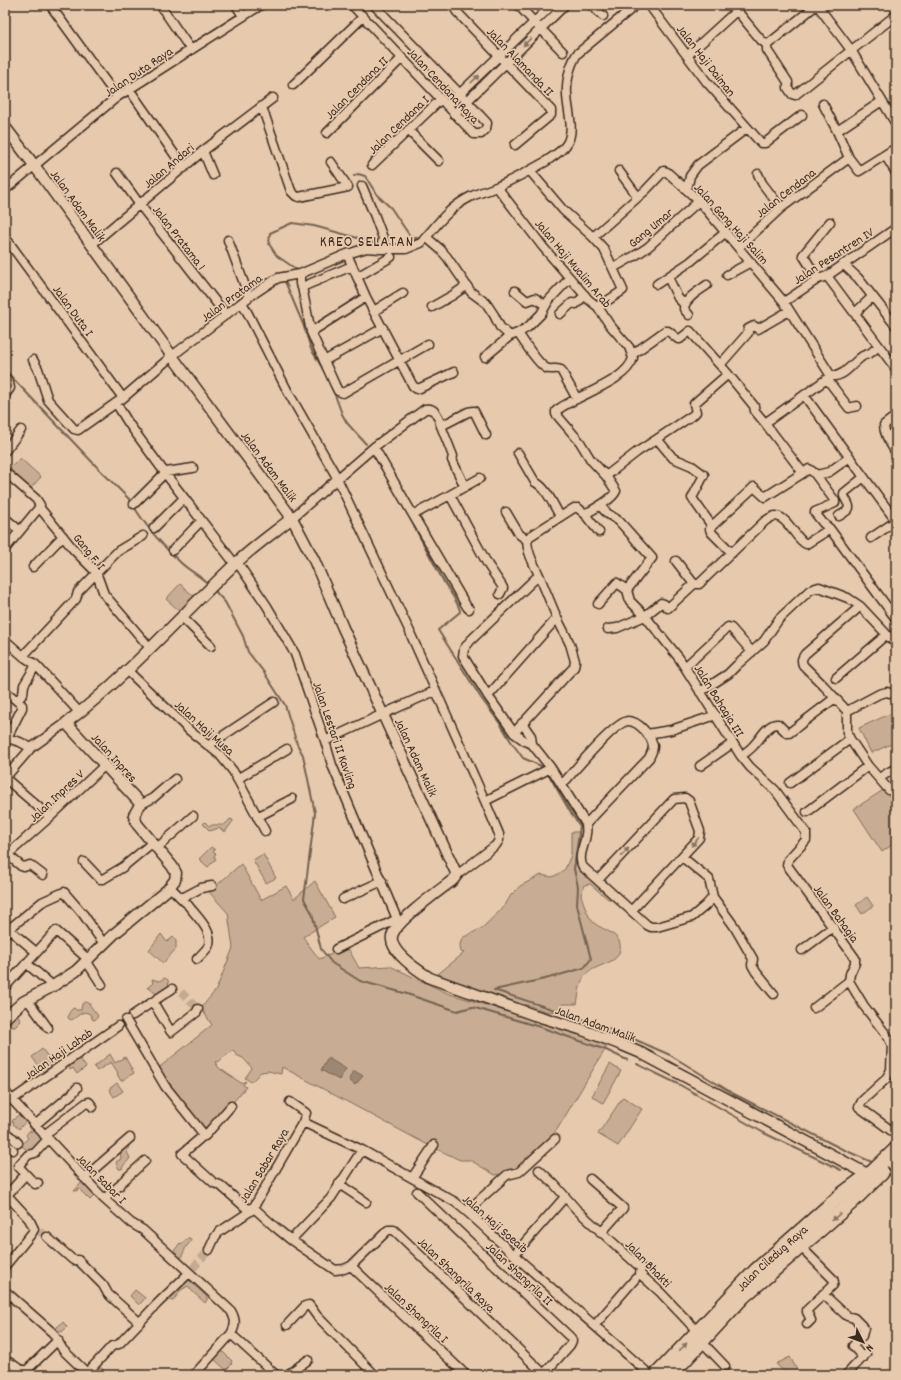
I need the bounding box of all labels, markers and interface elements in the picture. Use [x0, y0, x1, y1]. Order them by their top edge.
street label: Jalan Haji Daiman [671, 22, 739, 102]
street label: Jalan Alamanda II [481, 24, 557, 102]
one-way arrow [522, 37, 532, 47]
street label: Jalan Duta Raya [101, 43, 178, 103]
street label: Jalan Cendana Raya [402, 44, 483, 130]
street label: Jalan Cendana II [322, 53, 394, 125]
one-way arrow [470, 74, 480, 84]
street label: Jalan Cendana I [365, 92, 435, 160]
street label: Jalan Andari [140, 139, 200, 194]
street label: Jalan Cendana [753, 164, 821, 223]
street label: Jalan Adam Malik [44, 167, 110, 246]
street label: Jalan Gang Haji Salim [688, 180, 772, 270]
street label: Jalan Pratama 1 [147, 202, 209, 275]
street label: Gang Umar [625, 204, 678, 253]
street label: Jalan Haji Mualim Arab [529, 216, 615, 313]
street label: Jalan Pesantren IV [790, 223, 879, 290]
district label: KREO SELATAN [320, 232, 414, 254]
street label: Jalan Pratama [198, 270, 268, 328]
street label: Jalan Duta I [47, 282, 97, 341]
street label: Jalan Adam Malik [235, 428, 301, 507]
street label: Gang F. I [67, 530, 109, 575]
street label: Jalan Bahagia III [688, 661, 748, 741]
street label: Jalan Lestari II Kavling [306, 680, 361, 792]
street label: Jalan Haji Musa [169, 697, 238, 762]
street label: Jalan Adam Malik [388, 716, 441, 800]
street label: Jalan Inpres [86, 730, 141, 788]
street label: Jalan Inpres V [26, 765, 90, 828]
one-way arrow [690, 837, 699, 848]
one-way arrow [620, 846, 629, 857]
street label: Jalan Bahagia [807, 882, 863, 948]
street label: Jalan Adam Malik [552, 1002, 638, 1049]
street label: Jalan Haji Lahab [21, 1024, 98, 1086]
street label: Jalan Sabar Raya [235, 1125, 295, 1207]
street label: Jalan Sabar I [71, 1150, 130, 1209]
street label: Jalan Haji Soeaib [457, 1191, 532, 1259]
one-way arrow [830, 1213, 841, 1222]
street label: Jalan Ciledug Raya [733, 1221, 814, 1297]
street label: Jalan Shangrila Raya [412, 1234, 499, 1319]
street label: Jalan Bhakti [620, 1237, 675, 1293]
street label: Jalan Shangrila II [480, 1239, 556, 1311]
street label: Jalan Shangrila I [379, 1279, 452, 1349]
north arrow [843, 1322, 883, 1362]
text: N [861, 1340, 877, 1355]
one-way arrow [678, 1342, 687, 1352]

